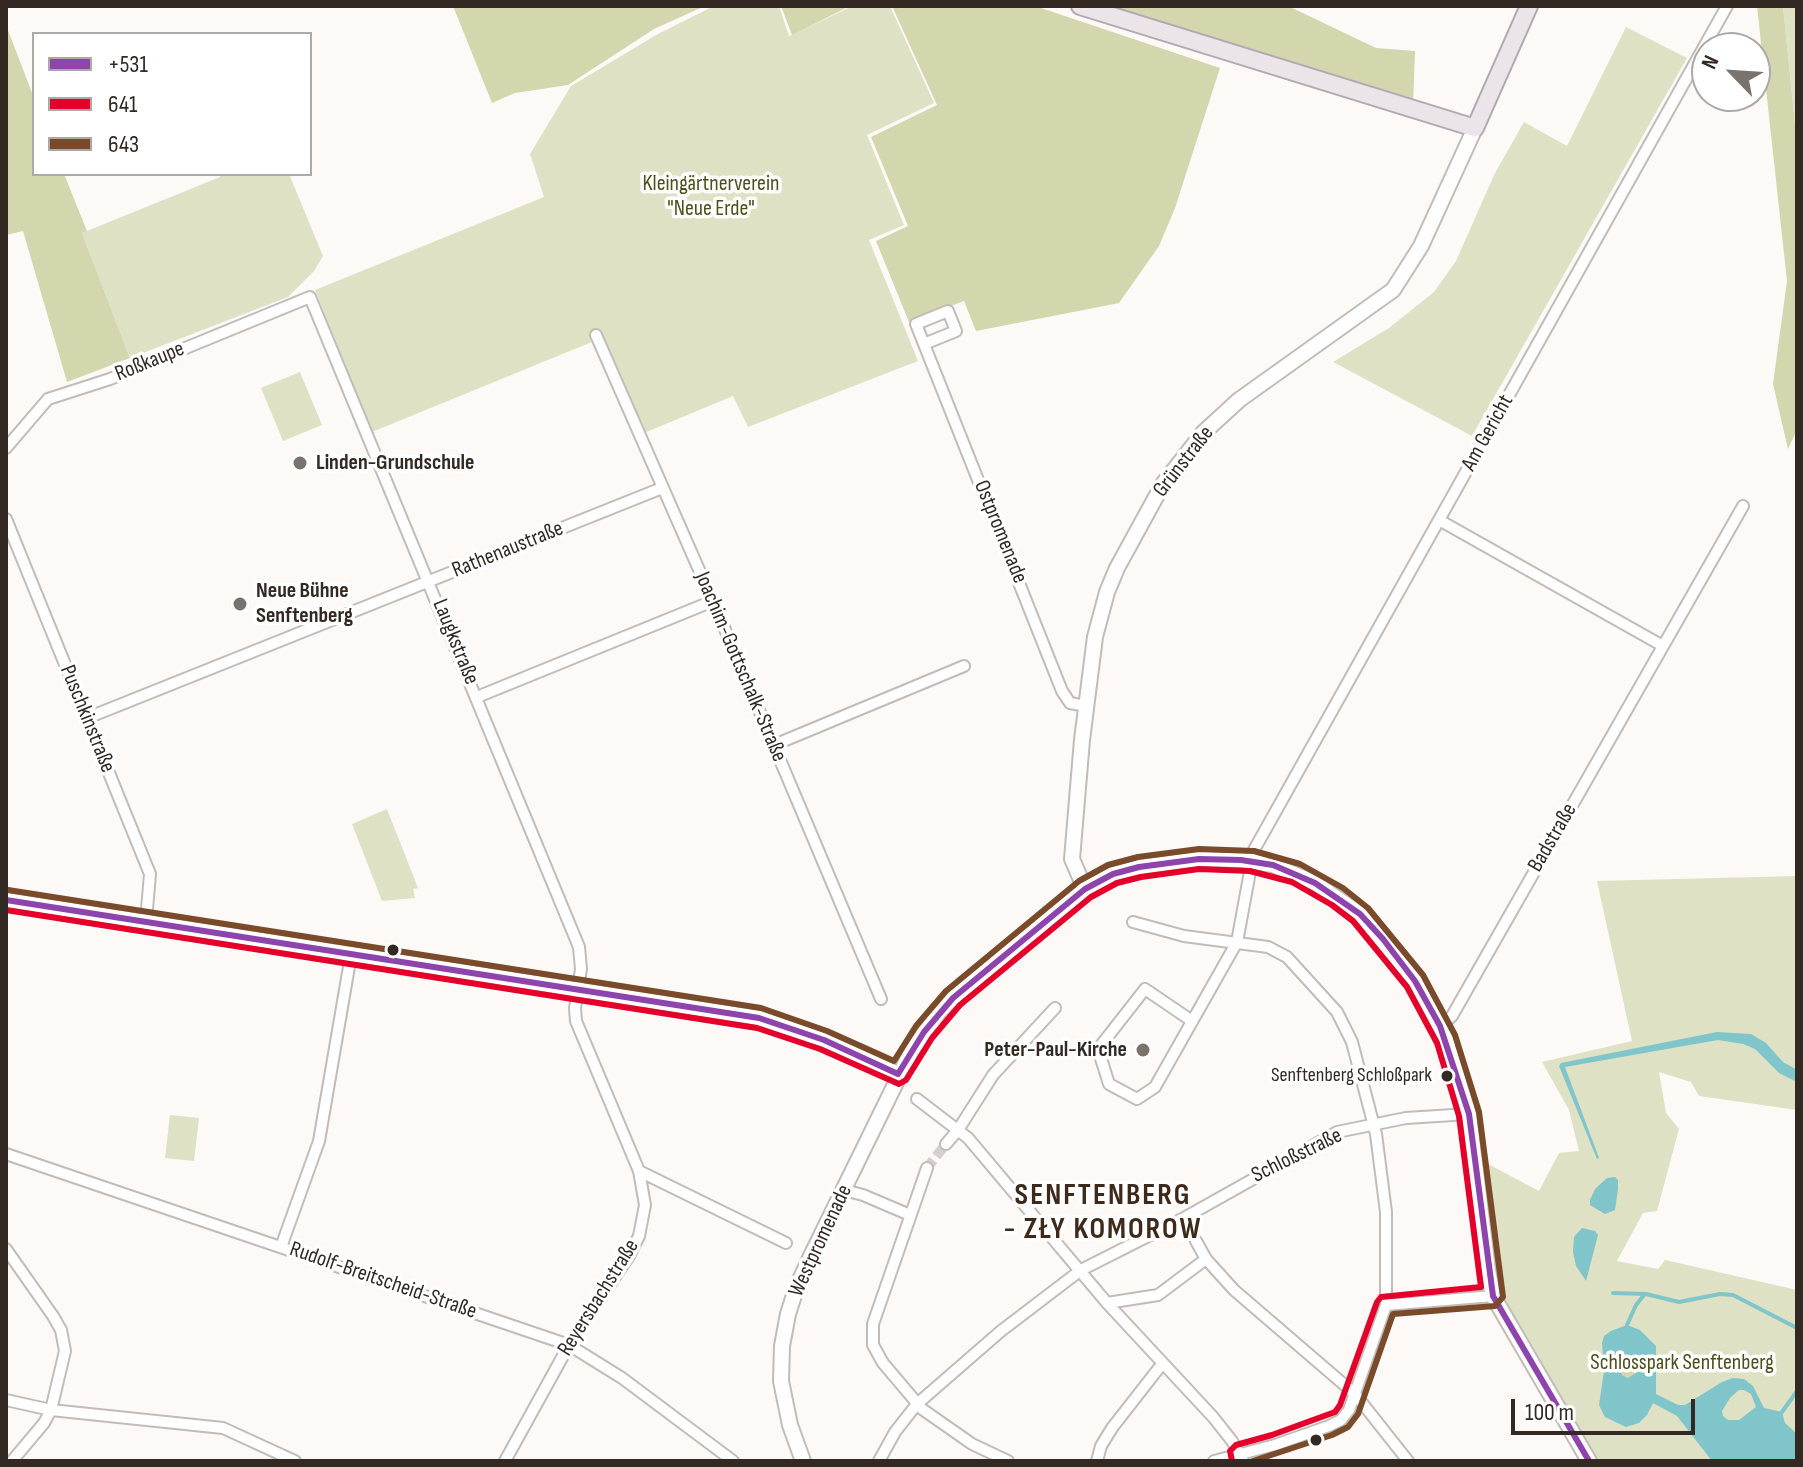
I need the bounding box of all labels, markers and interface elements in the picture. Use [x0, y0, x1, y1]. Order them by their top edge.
legend [32, 32, 312, 176]
north arrow [1691, 32, 1771, 112]
text: +531 [108, 50, 148, 79]
text: N [1696, 51, 1725, 74]
text: 641 [108, 90, 137, 119]
text: 643 [108, 130, 139, 159]
park label: Kleingärtnerverein "Neue Erde" [643, 171, 779, 222]
street label: Roßkaupe [112, 336, 188, 388]
street label: Am Gericht [1456, 390, 1520, 476]
street label: Grünstraße [1148, 421, 1220, 503]
place label: Linden-Grundschule [316, 450, 474, 476]
marker: Linden-Grundschule [291, 454, 309, 472]
street label: Ostpromenade [967, 477, 1033, 587]
street label: Rathenaustraße [449, 516, 567, 584]
street label: Joachim-Gottschalk-Straße [688, 568, 792, 766]
place label: Neue Bühne Senftenberg [256, 578, 353, 630]
marker: Neue Bühne Senftenberg [231, 595, 249, 613]
street label: Laugkstraße [426, 595, 484, 689]
street label: Puschkinstraße [53, 661, 121, 777]
street label: Badstraße [1523, 799, 1583, 877]
unlabelled marker [385, 942, 401, 958]
place label: Peter-Paul-Kirche [984, 1037, 1127, 1063]
marker: Peter-Paul-Kirche [1134, 1041, 1152, 1059]
place label: Senftenberg Schloßpark [1271, 1064, 1432, 1088]
marker: Senftenberg Schloßpark [1439, 1068, 1455, 1084]
street label: Schloßstraße [1248, 1123, 1346, 1189]
district label: SENFTENBERG - ZŁY KOMOROW [1004, 1178, 1202, 1248]
street label: Westpromenade [784, 1181, 858, 1301]
street label: Reyersbachstraße [553, 1235, 645, 1361]
street label: Rudolf-Breitscheid-Straße [286, 1237, 480, 1325]
park label: Schlosspark Senftenberg [1590, 1350, 1774, 1376]
scale bar [1515, 1383, 1699, 1433]
text: 100 m [1525, 1398, 1574, 1427]
unlabelled marker [1308, 1432, 1324, 1448]

